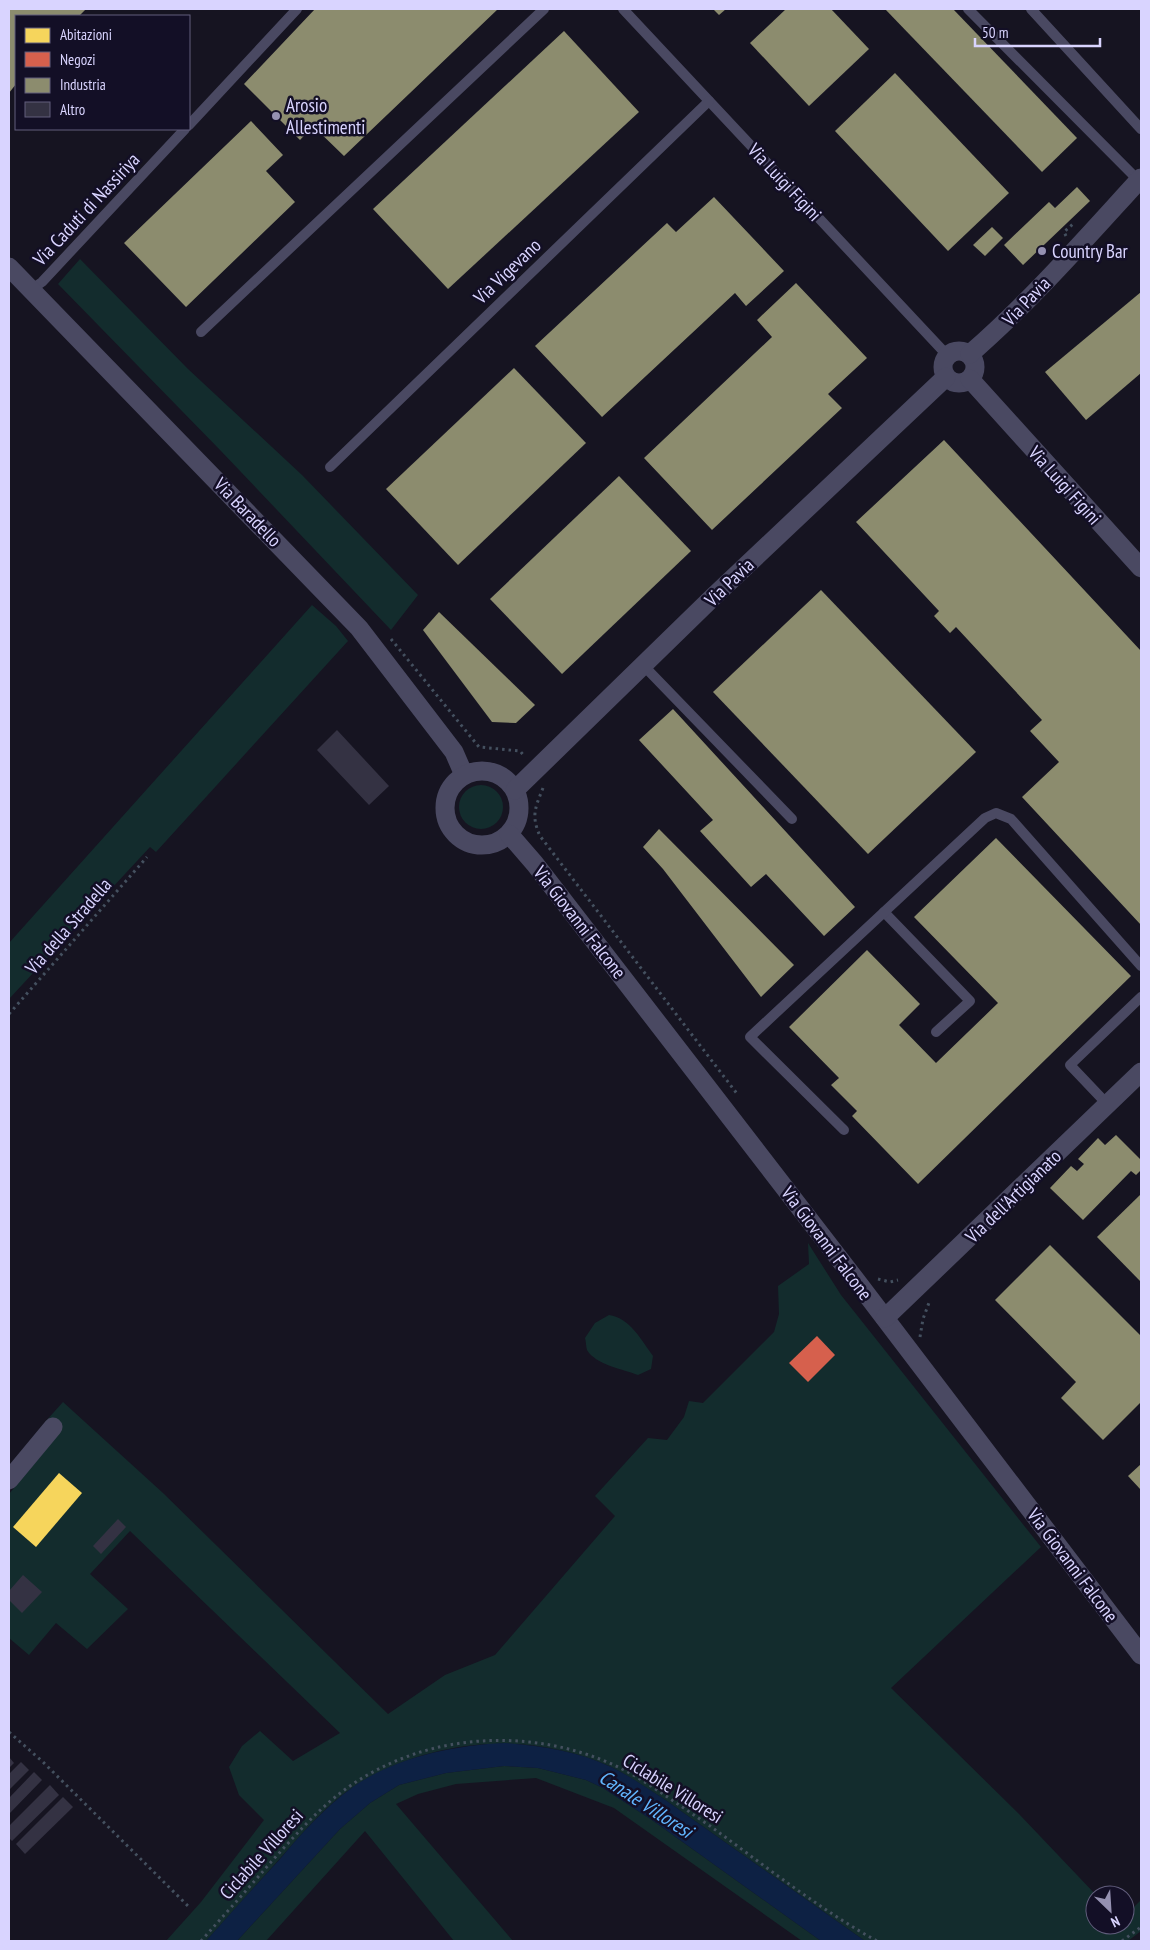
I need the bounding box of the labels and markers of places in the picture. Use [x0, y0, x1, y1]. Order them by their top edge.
place label: Arosio Allestimenti [286, 93, 365, 139]
marker: Arosio Allestimenti [270, 110, 282, 122]
place label: Country Bar [1052, 239, 1129, 263]
marker: Country Bar [1036, 245, 1048, 257]

